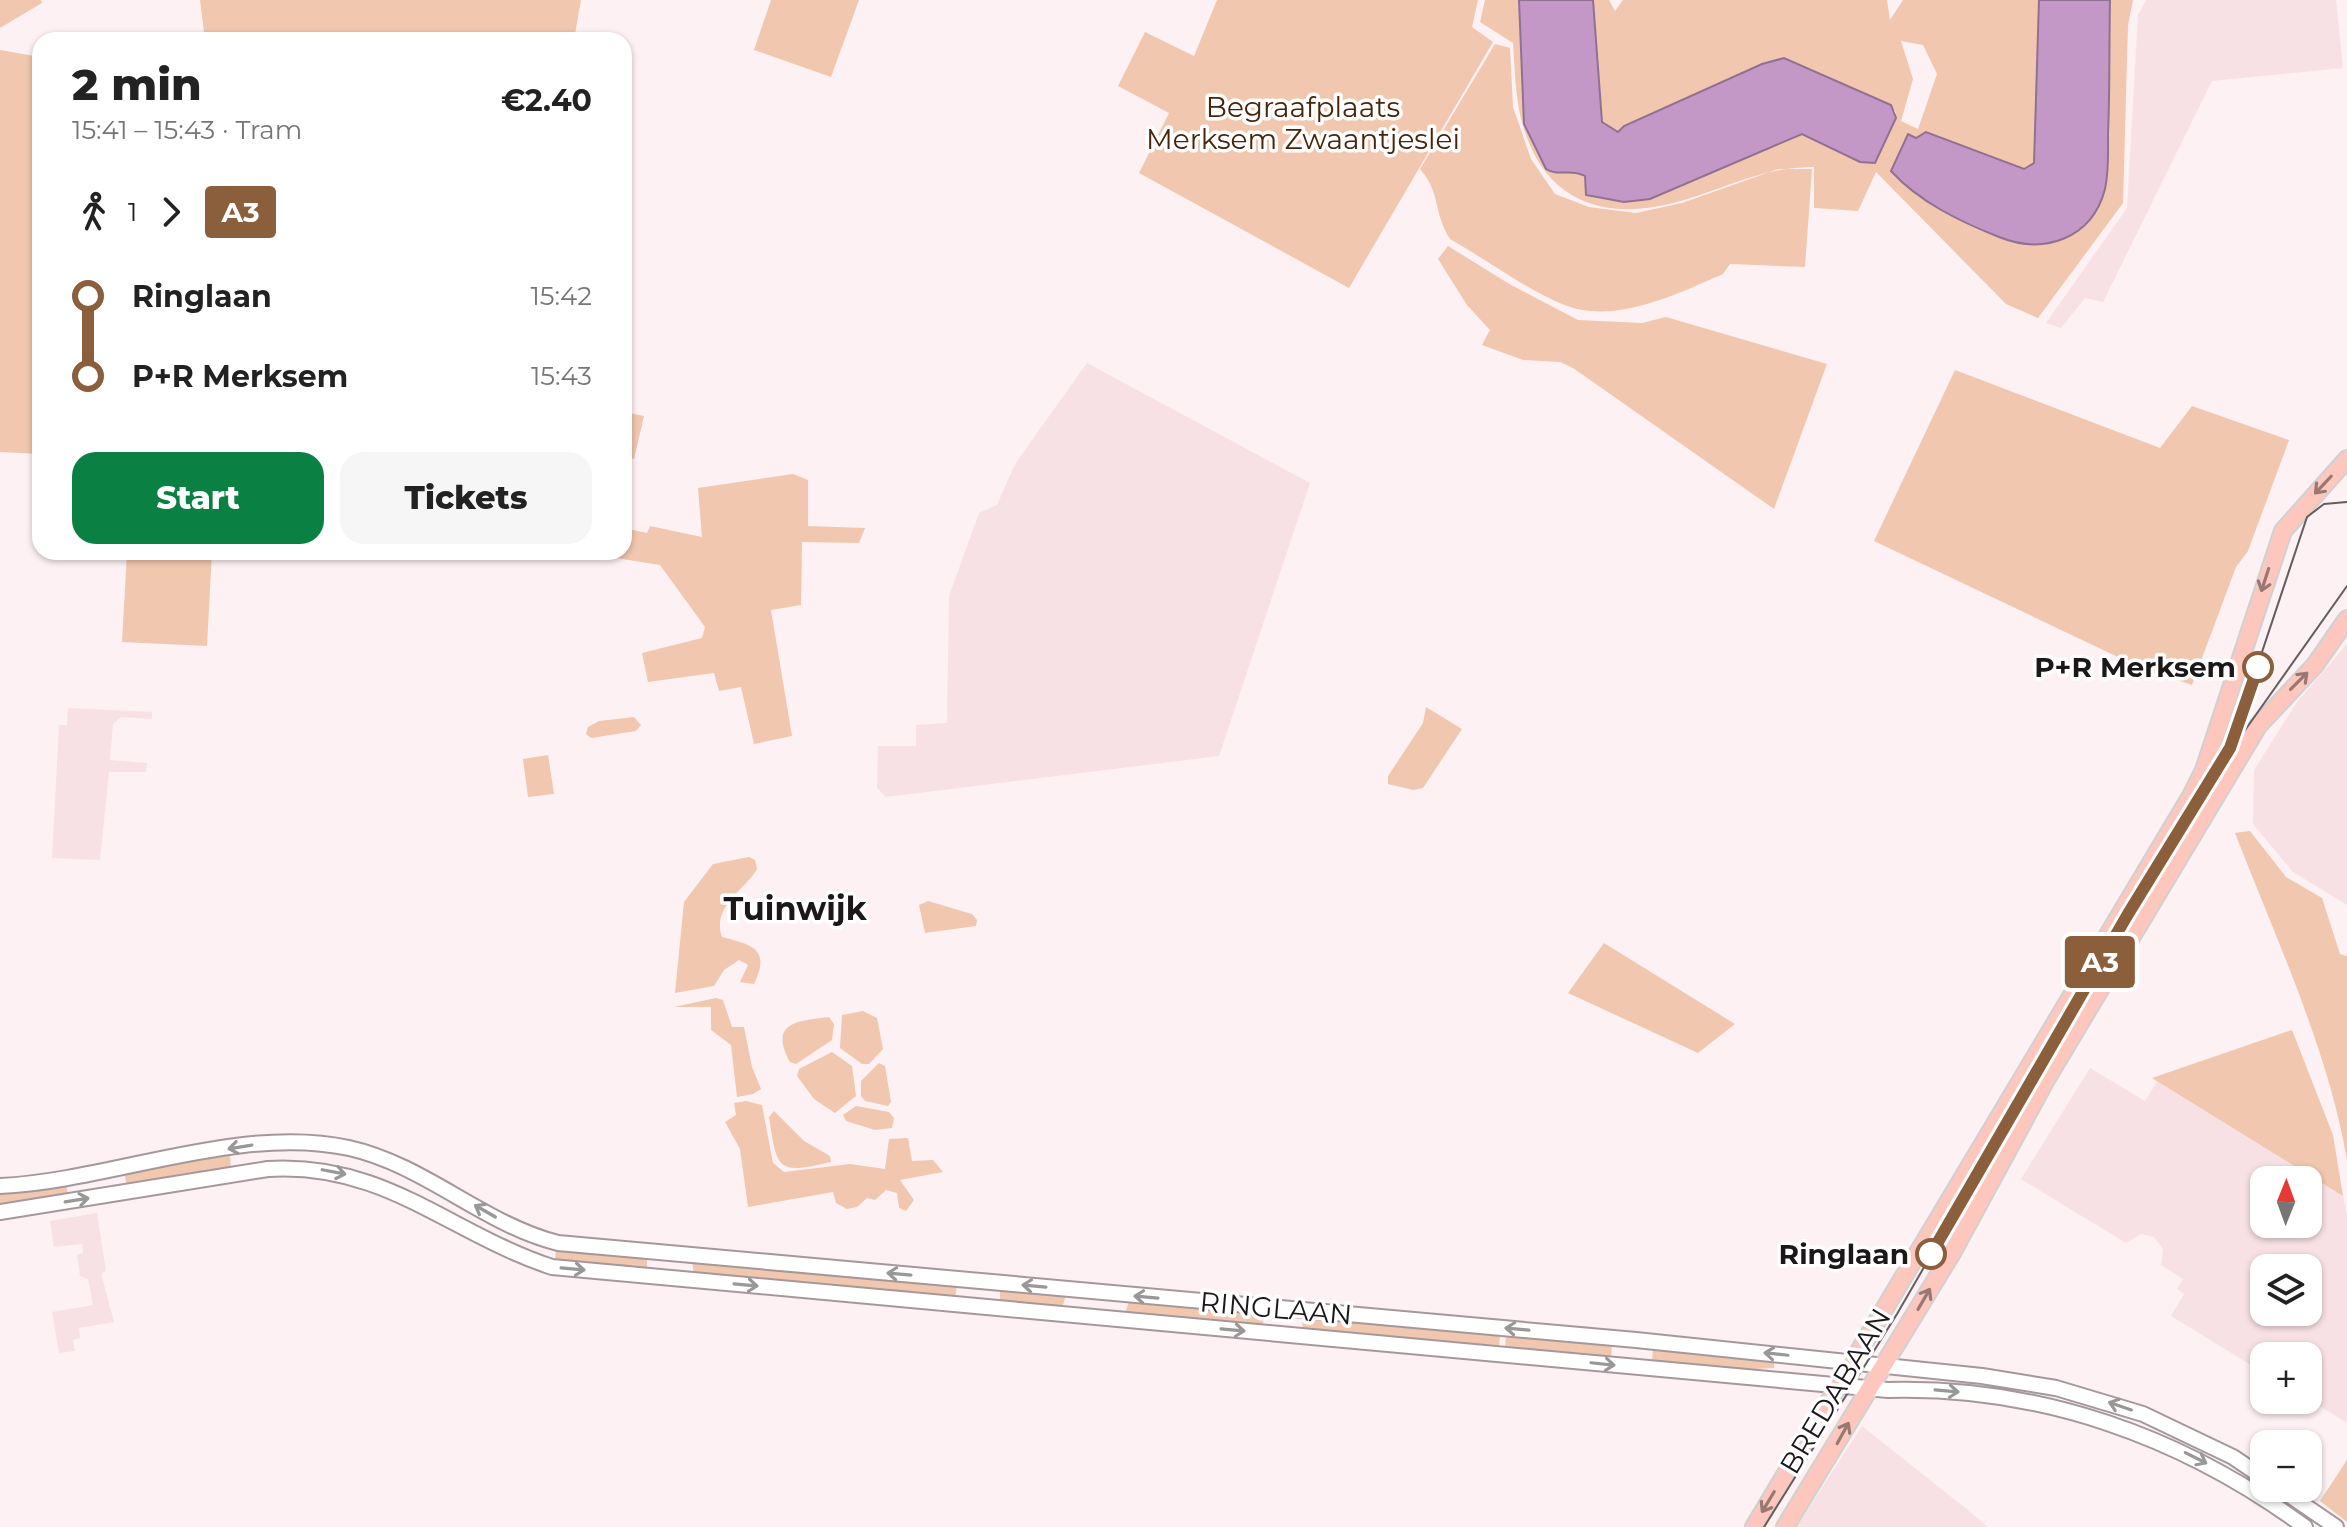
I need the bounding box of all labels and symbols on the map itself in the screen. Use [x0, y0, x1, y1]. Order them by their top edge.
park label: Begraafplaats Merksem Zwaantjeslei [1146, 90, 1460, 156]
one-way arrow [2315, 475, 2333, 495]
one-way arrow [2257, 567, 2272, 593]
place label: P+R Merksem [2034, 650, 2236, 684]
marker: P+R Merksem [2243, 652, 2273, 682]
one-way arrow [2289, 671, 2309, 690]
district label: Tuinwijk [723, 889, 868, 928]
line badge: A3 [2064, 936, 2136, 988]
one-way arrow [228, 1141, 253, 1156]
one-way arrow [321, 1166, 346, 1181]
north arrow [2250, 1166, 2322, 1238]
one-way arrow [64, 1192, 89, 1207]
one-way arrow [474, 1203, 497, 1219]
place label: Ringlaan [1779, 1237, 1909, 1271]
marker: Ringlaan [1916, 1239, 1946, 1269]
one-way arrow [559, 1262, 586, 1277]
one-way arrow [886, 1266, 913, 1281]
one-way arrow [733, 1278, 759, 1293]
one-way arrow [1021, 1279, 1048, 1294]
street label: RINGLAAN [1198, 1284, 1354, 1332]
one-way arrow [1917, 1288, 1932, 1312]
one-way arrow [1133, 1289, 1160, 1304]
street label: BREDABAAN [1772, 1302, 1898, 1480]
one-way arrow [1504, 1322, 1531, 1337]
one-way arrow [1219, 1323, 1246, 1338]
one-way arrow [1763, 1346, 1790, 1361]
one-way arrow [1589, 1357, 1616, 1372]
one-way arrow [1933, 1384, 1959, 1399]
one-way arrow [2107, 1397, 2132, 1412]
one-way arrow [1835, 1422, 1851, 1445]
one-way arrow [2183, 1451, 2207, 1466]
one-way arrow [1760, 1490, 1776, 1513]

